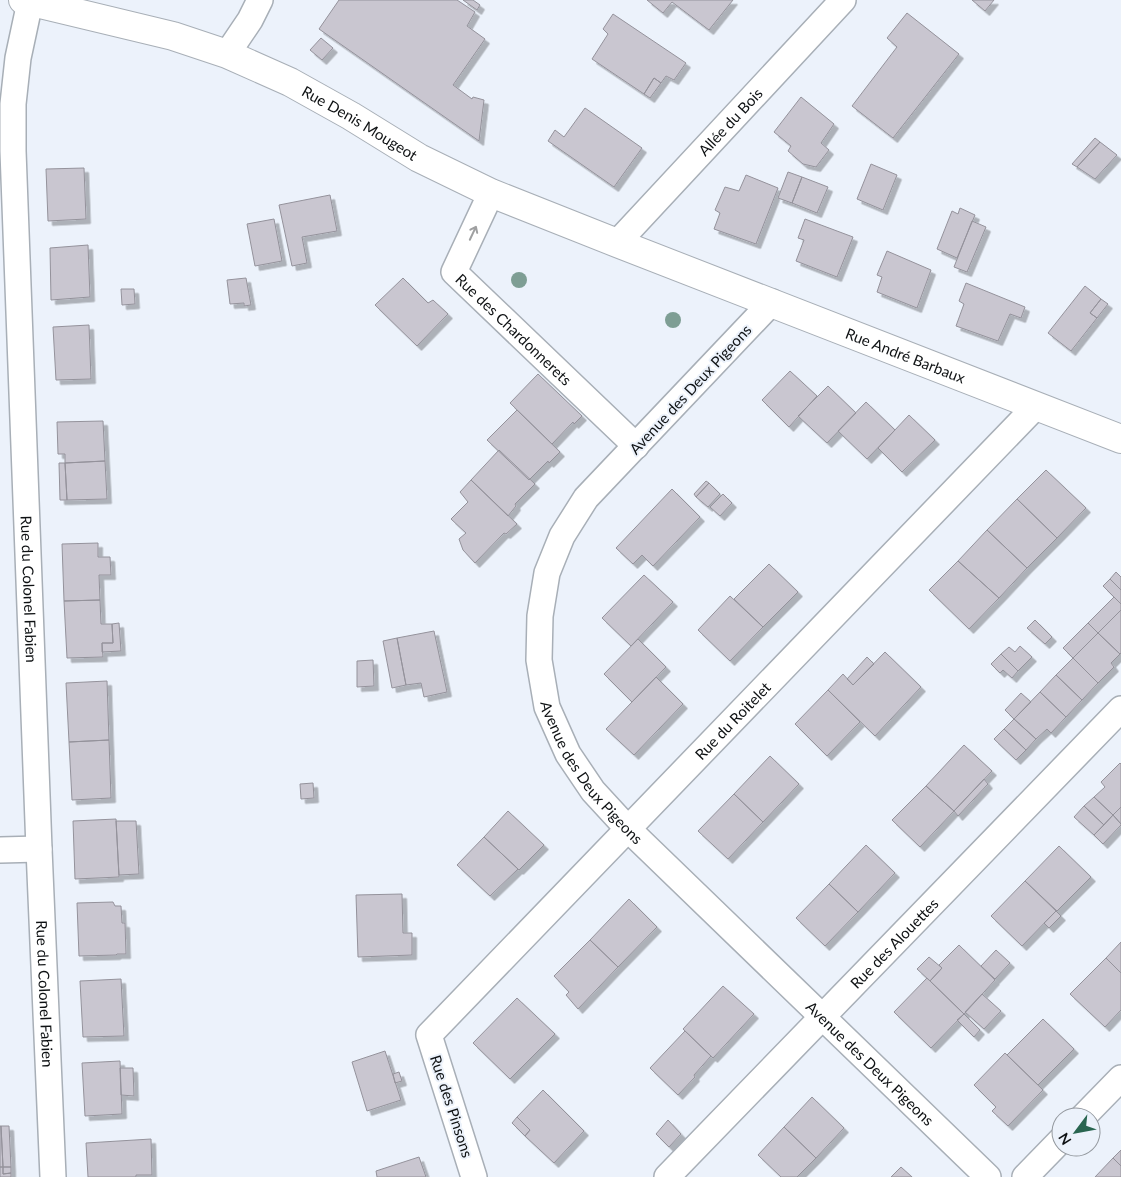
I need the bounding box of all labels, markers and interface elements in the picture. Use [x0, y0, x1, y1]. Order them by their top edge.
street label: Rue Denis Mougeot [299, 82, 421, 164]
street label: Allée du Bois [694, 84, 766, 159]
one-way arrow [468, 226, 478, 241]
street label: Rue des Chardonnerets [452, 270, 576, 389]
street label: Avenue des Deux Pigeons [625, 320, 755, 458]
street label: Rue André Barbaux [843, 324, 968, 387]
street label: Rue du Colonel Fabien [18, 515, 41, 663]
street label: Rue du Roitelet [691, 677, 774, 763]
street label: Avenue des Deux Pigeons [537, 700, 647, 847]
street label: Rue des Alouettes [846, 894, 942, 992]
street label: Rue du Colonel Fabien [33, 920, 57, 1068]
street label: Avenue des Deux Pigeons [803, 997, 938, 1129]
street label: Rue des Pinsons [427, 1052, 477, 1160]
north arrow [1051, 1107, 1101, 1157]
text: N [1054, 1130, 1075, 1148]

